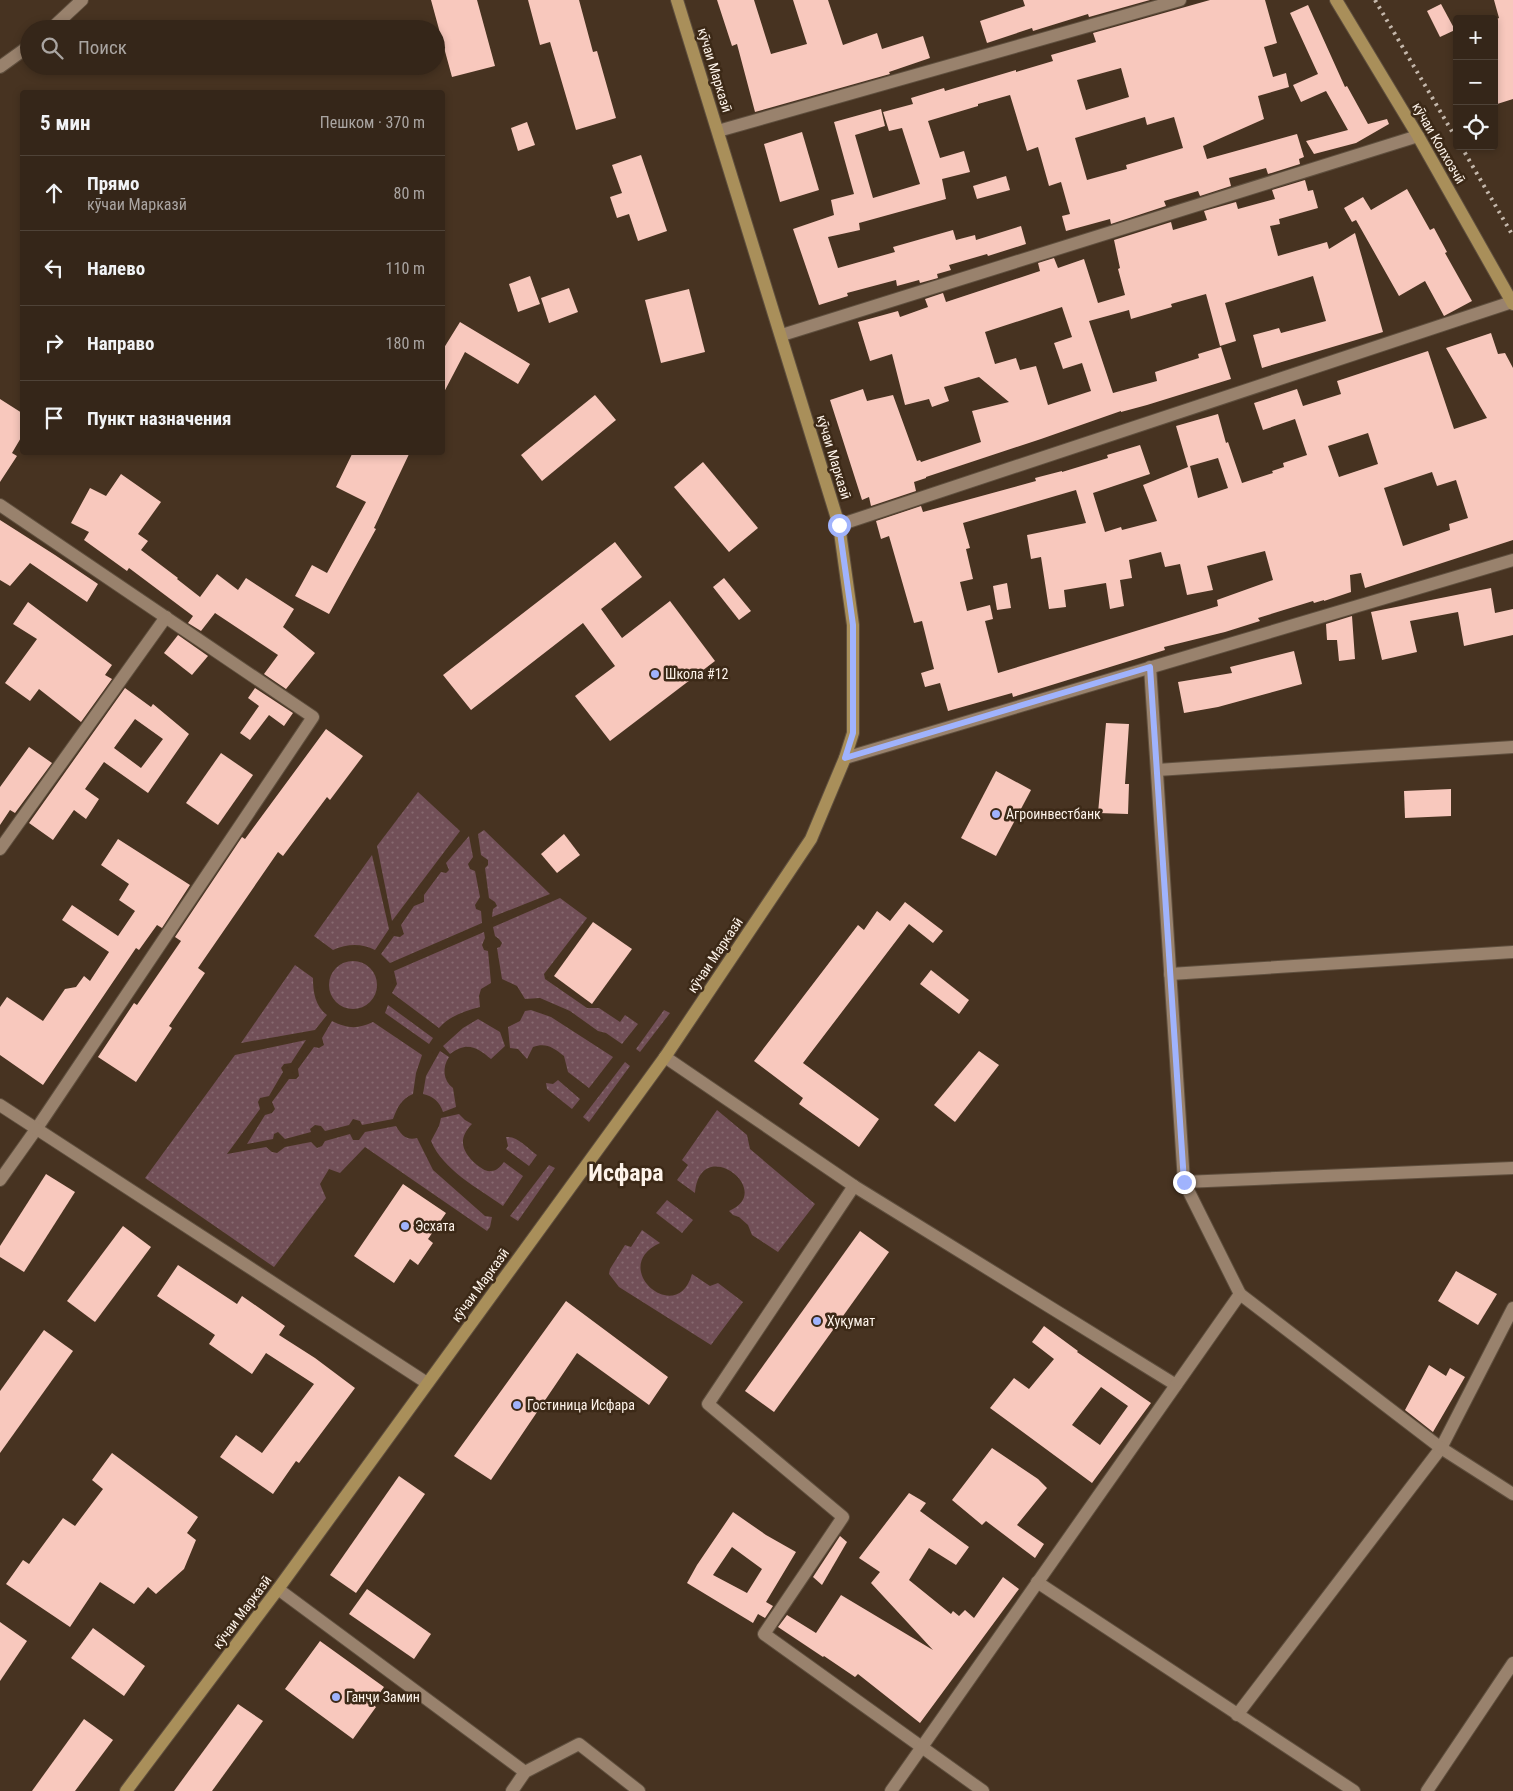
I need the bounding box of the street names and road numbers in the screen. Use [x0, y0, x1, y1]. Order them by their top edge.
street label: кӯчаи Марказӣ [695, 26, 735, 114]
street label: кӯчаи Колхозчӣ [1409, 100, 1469, 186]
street label: кӯчаи Марказӣ [814, 413, 854, 501]
street label: кӯчаи Марказӣ [684, 914, 746, 996]
street label: кӯчаи Марказӣ [448, 1245, 512, 1325]
street label: кӯчаи Марказӣ [209, 1572, 275, 1652]

